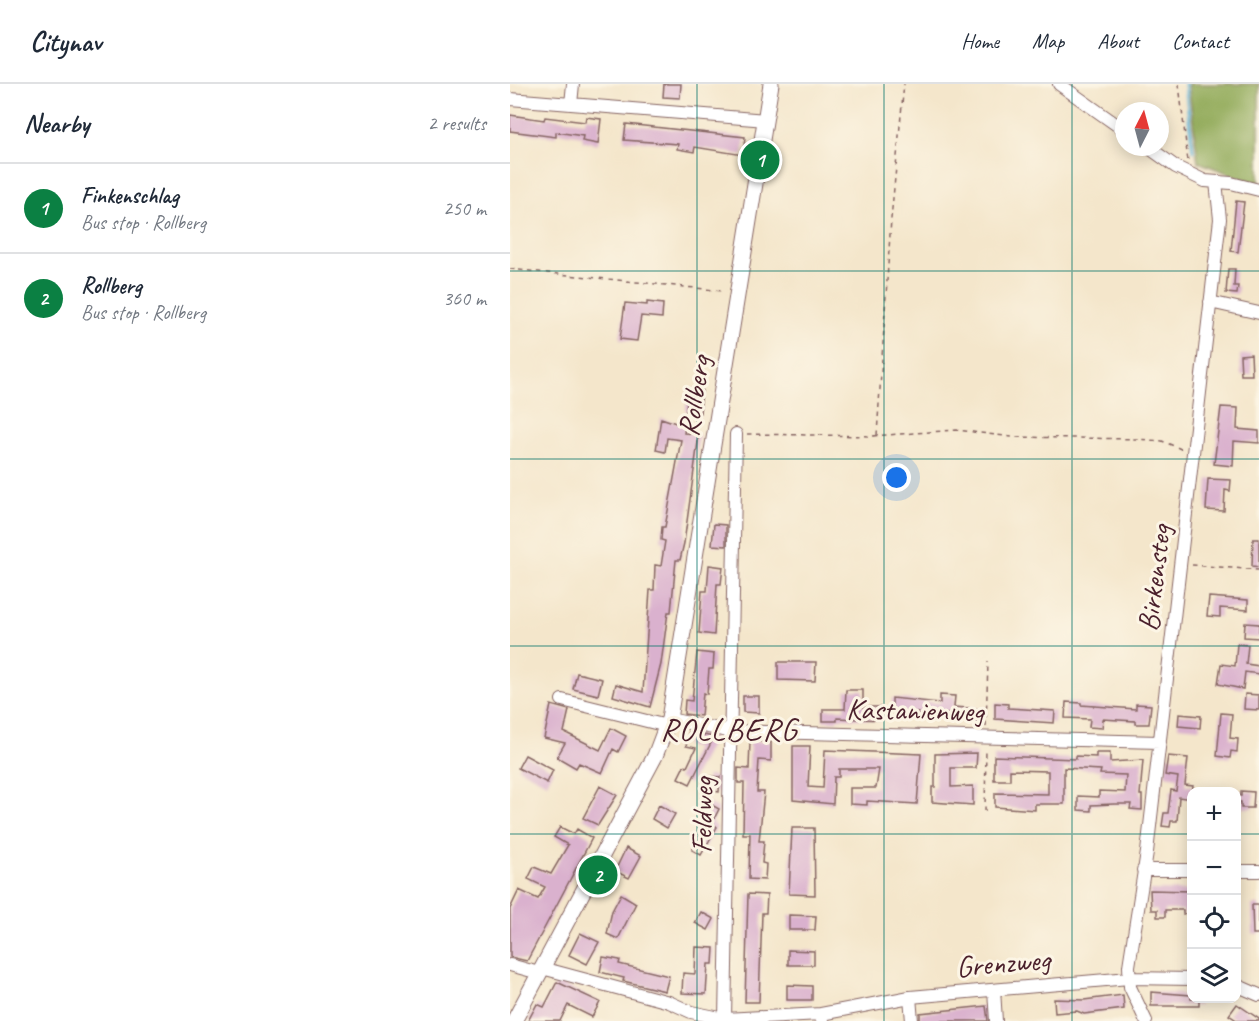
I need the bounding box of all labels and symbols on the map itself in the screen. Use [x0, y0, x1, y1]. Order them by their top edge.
north arrow [1115, 102, 1169, 156]
pin: 1 [740, 138, 780, 182]
street label: Rollberg [669, 351, 719, 439]
your location [882, 463, 911, 492]
street label: Birkensteg [1129, 520, 1180, 633]
street label: Kastanienweg [846, 690, 986, 730]
district label: ROLLBERG [660, 709, 800, 750]
street label: Feldweg [682, 775, 722, 853]
pin: 2 [578, 852, 617, 898]
street label: Grenzweg [955, 940, 1054, 986]

